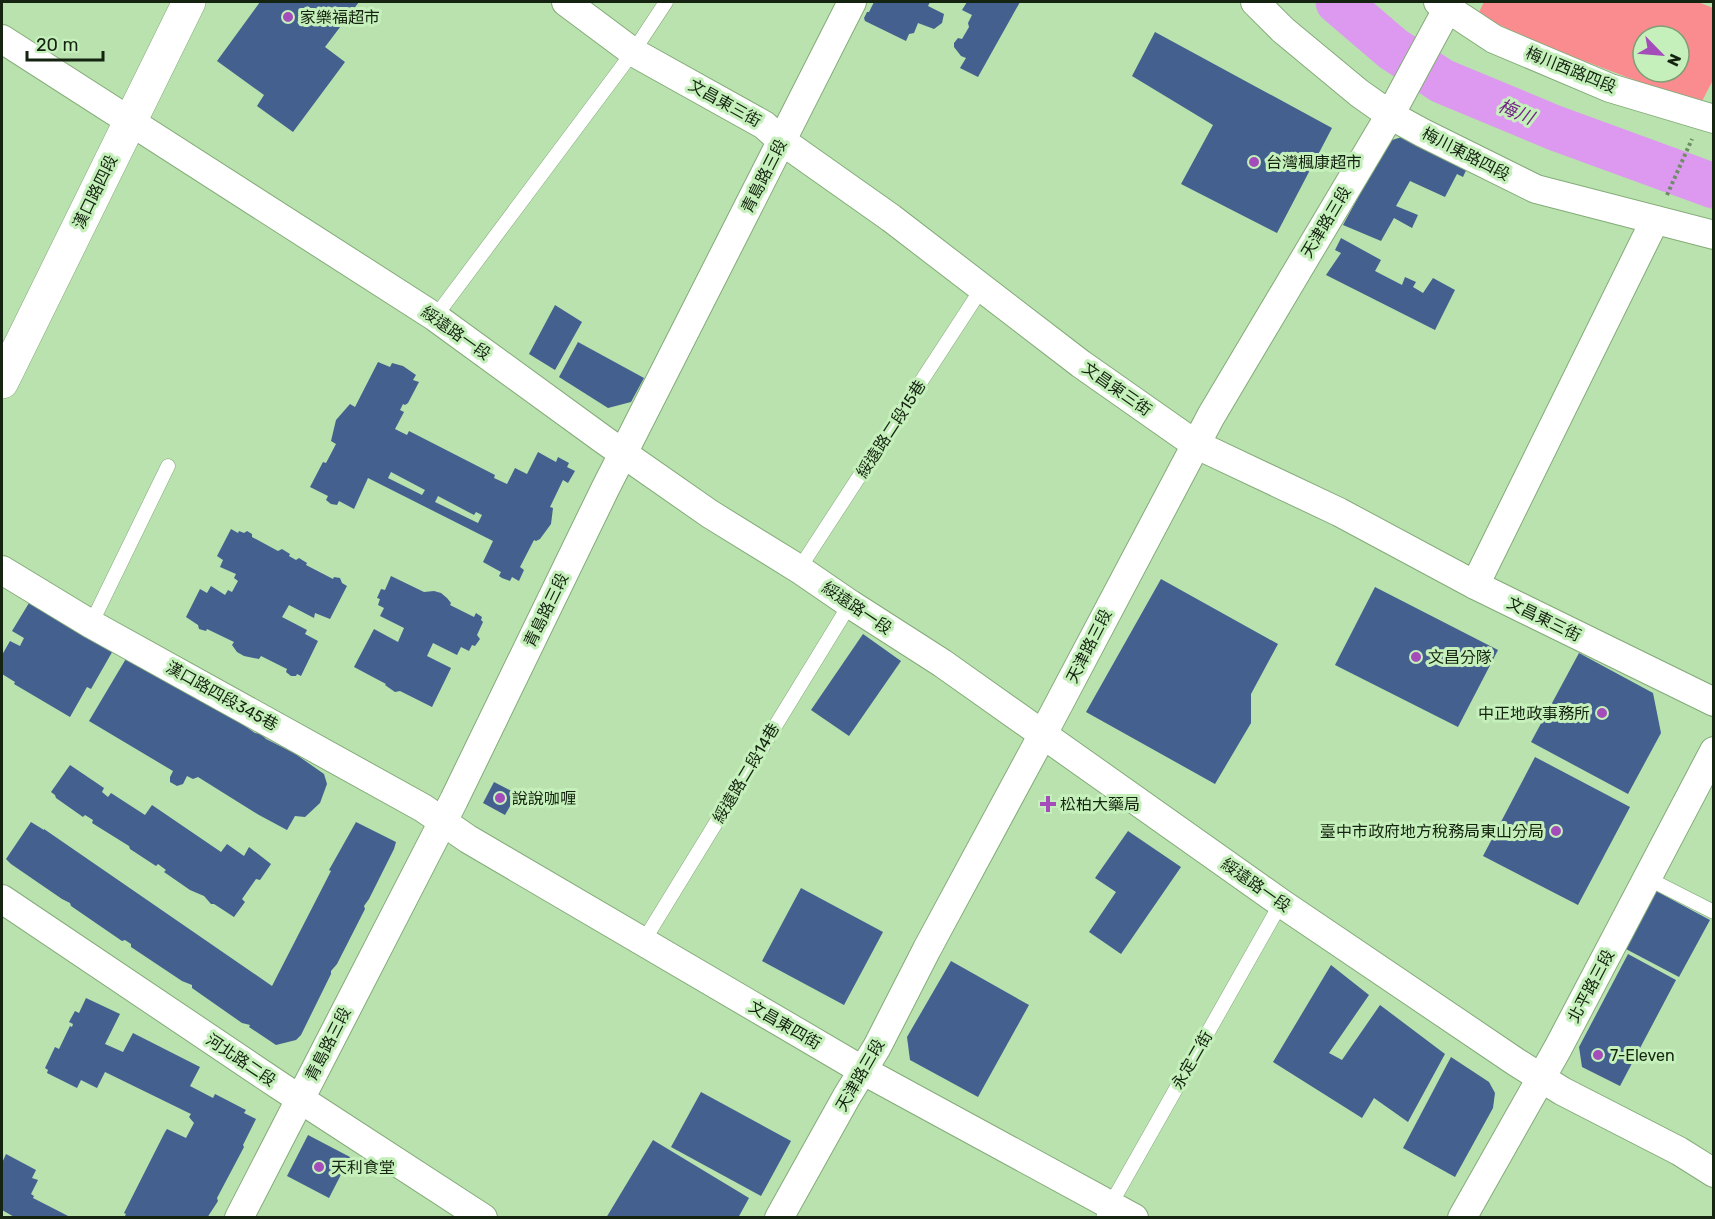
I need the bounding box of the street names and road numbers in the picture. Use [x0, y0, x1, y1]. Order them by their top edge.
street label: 梅川西路四段 [1523, 43, 1619, 97]
street label: 文昌東三街 [685, 75, 765, 131]
street label: 梅川東路四段 [1419, 124, 1513, 184]
street label: 青島路三段 [737, 136, 791, 216]
street label: 漢口路四段 [69, 152, 121, 232]
street label: 天津路三段 [1297, 183, 1355, 261]
street label: 綏遠路一段 [418, 302, 494, 364]
street label: 文昌東三街 [1079, 358, 1155, 420]
street label: 綏遠路二段15巷 [852, 377, 930, 481]
street label: 青島路三段 [520, 570, 572, 650]
street label: 綏遠路一段 [819, 578, 895, 638]
street label: 文昌東三街 [1504, 593, 1584, 645]
street label: 天津路三段 [1062, 606, 1116, 686]
street label: 漢口路四段345巷 [163, 657, 281, 735]
street label: 綏遠路二段14巷 [709, 720, 783, 826]
street label: 綏遠路一段 [1218, 854, 1294, 916]
street label: 北平路三段 [1564, 946, 1618, 1026]
street label: 文昌東四街 [746, 997, 824, 1053]
street label: 青島路三段 [301, 1004, 355, 1084]
street label: 永定二街 [1168, 1028, 1216, 1092]
street label: 河北路二段 [203, 1030, 279, 1090]
street label: 天津路三段 [832, 1036, 888, 1114]

